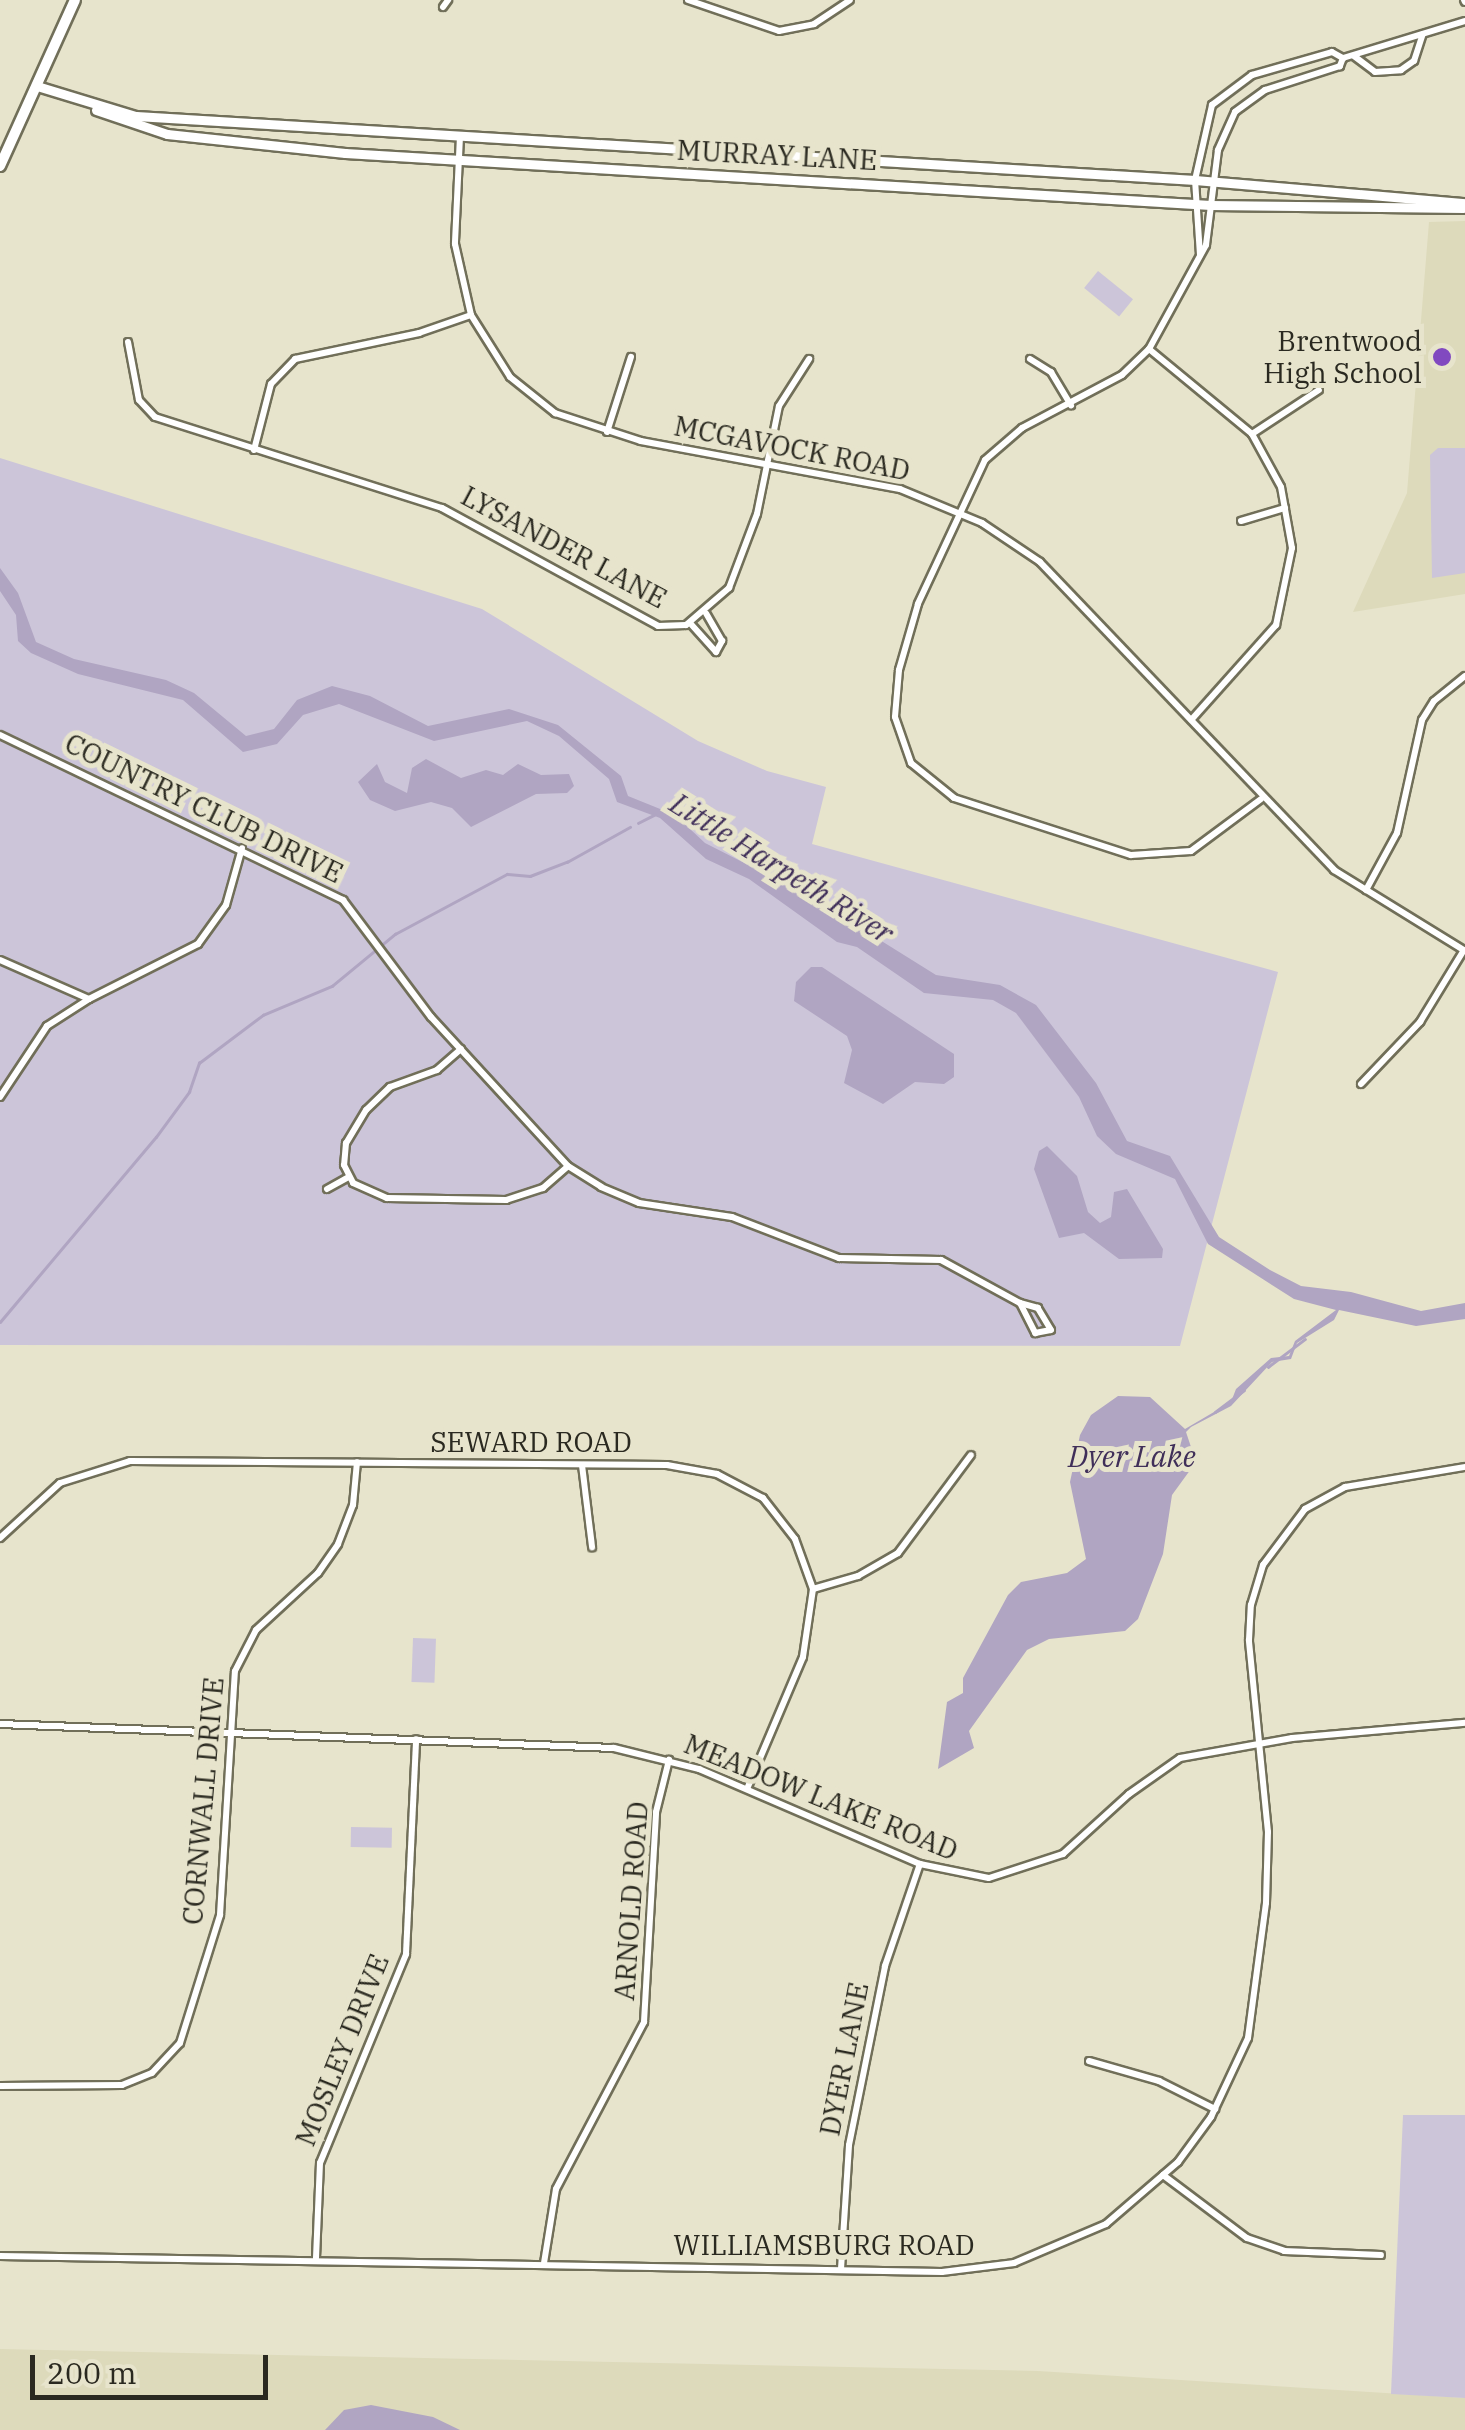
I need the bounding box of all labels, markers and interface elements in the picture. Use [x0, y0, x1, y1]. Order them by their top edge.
street label: MURRAY LANE [676, 133, 878, 177]
place label: Brentwood High School [1263, 324, 1422, 390]
marker: Brentwood High School [1431, 346, 1453, 368]
street label: MCGAVOCK ROAD [671, 409, 913, 487]
street label: LYSANDER LANE [456, 479, 672, 615]
street label: COUNTRY CLUB DRIVE [60, 726, 348, 890]
water label: Little Harpeth River [664, 785, 900, 951]
street label: SEWARD ROAD [430, 1425, 632, 1459]
water label: Dyer Lake [1068, 1438, 1196, 1474]
street label: CORNWALL DRIVE [175, 1676, 231, 1926]
street label: MEADOW LAKE ROAD [679, 1727, 963, 1867]
street label: ARNOLD ROAD [607, 1800, 655, 2002]
street label: MOSLEY DRIVE [288, 1949, 396, 2151]
street label: DYER LANE [813, 1979, 875, 2139]
street label: WILLIAMSBURG ROAD [673, 2228, 975, 2262]
scale bar [35, 2335, 272, 2397]
text: 200 m [47, 2353, 137, 2392]

